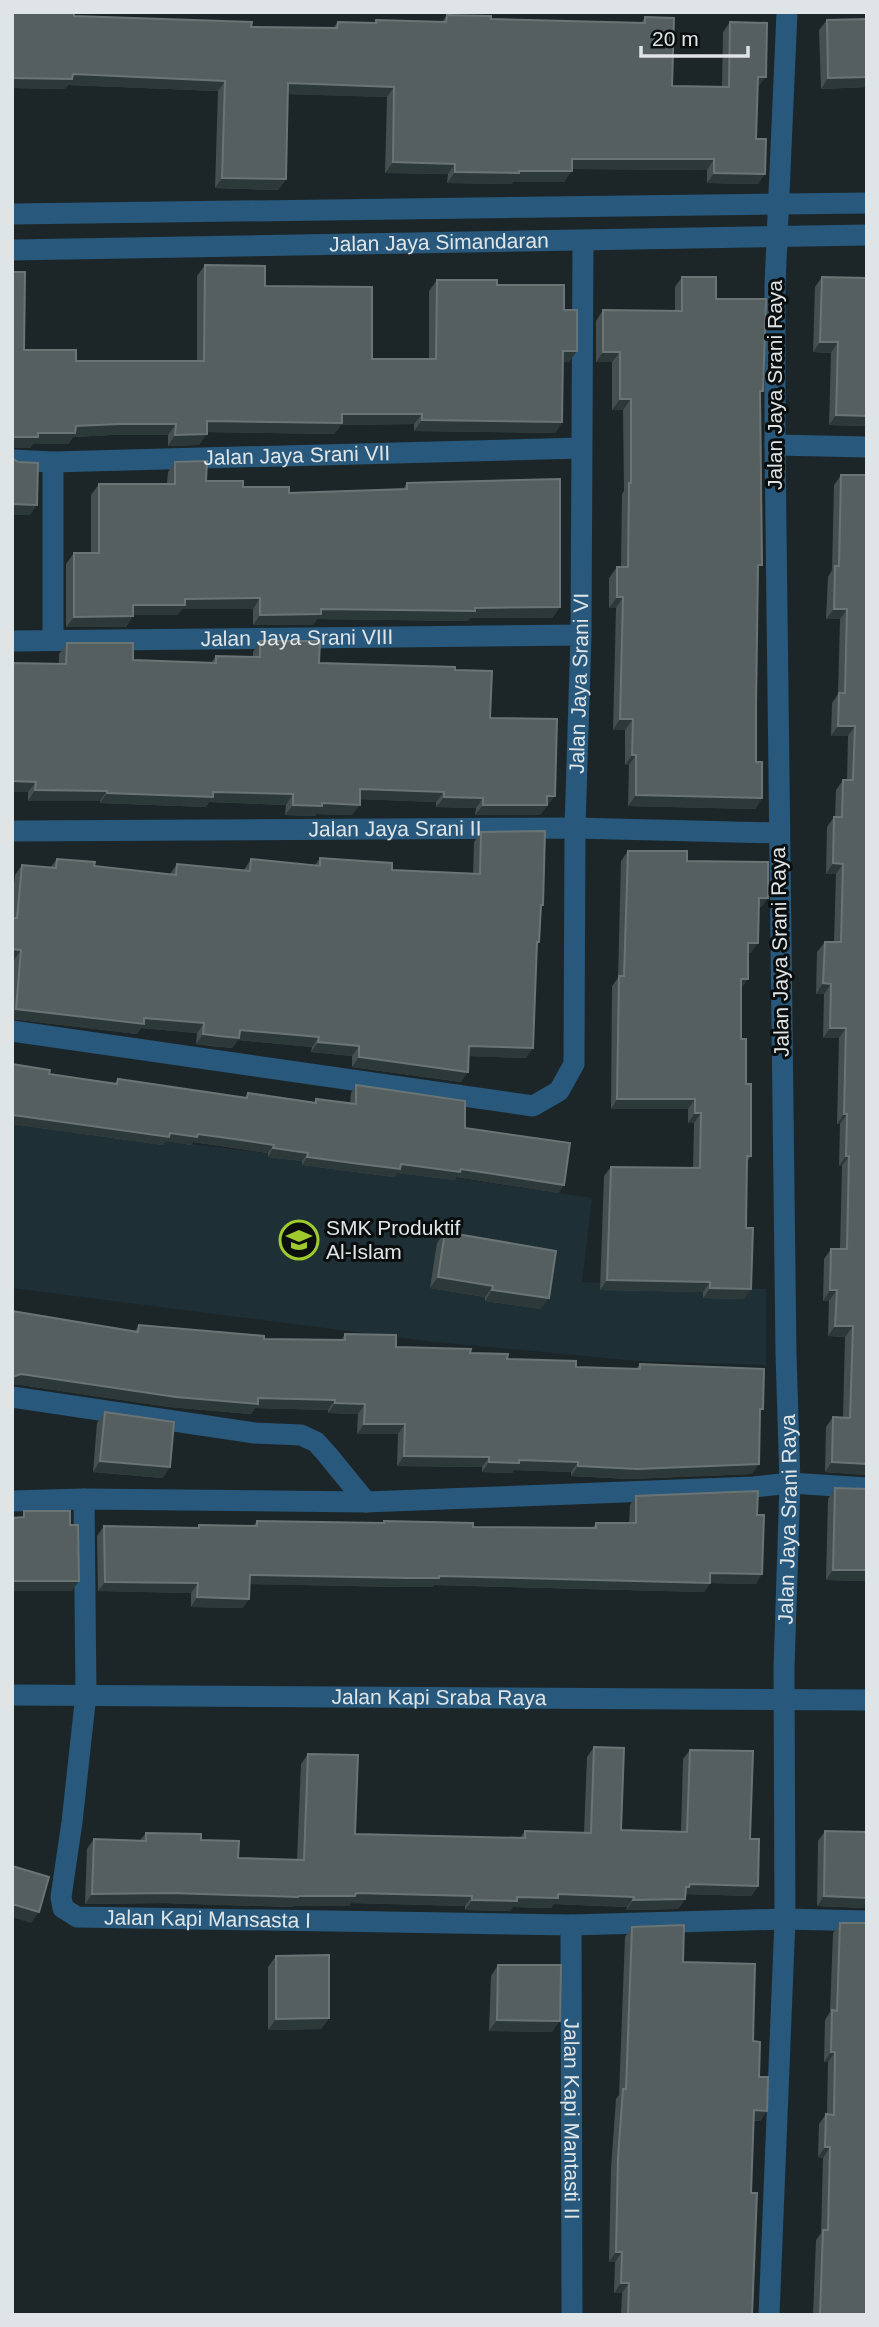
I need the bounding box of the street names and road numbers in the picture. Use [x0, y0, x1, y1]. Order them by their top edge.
street label: Jalan Jaya Simandaran [329, 229, 549, 255]
street label: Jalan Jaya Srani Raya [763, 280, 786, 490]
street label: Jalan Jaya Srani VII [203, 441, 391, 469]
street label: Jalan Jaya Srani VI [565, 593, 592, 774]
street label: Jalan Jaya Srani VIII [200, 625, 393, 650]
street label: Jalan Jaya Srani II [308, 816, 481, 840]
street label: Jalan Jaya Srani Raya [766, 846, 793, 1057]
street label: Jalan Jaya Srani Raya [773, 1414, 801, 1625]
street label: Jalan Kapi Sraba Raya [331, 1685, 547, 1709]
street label: Jalan Kapi Mansasta I [104, 1905, 311, 1932]
street label: Jalan Kapi Mantasti II [560, 2019, 584, 2219]

